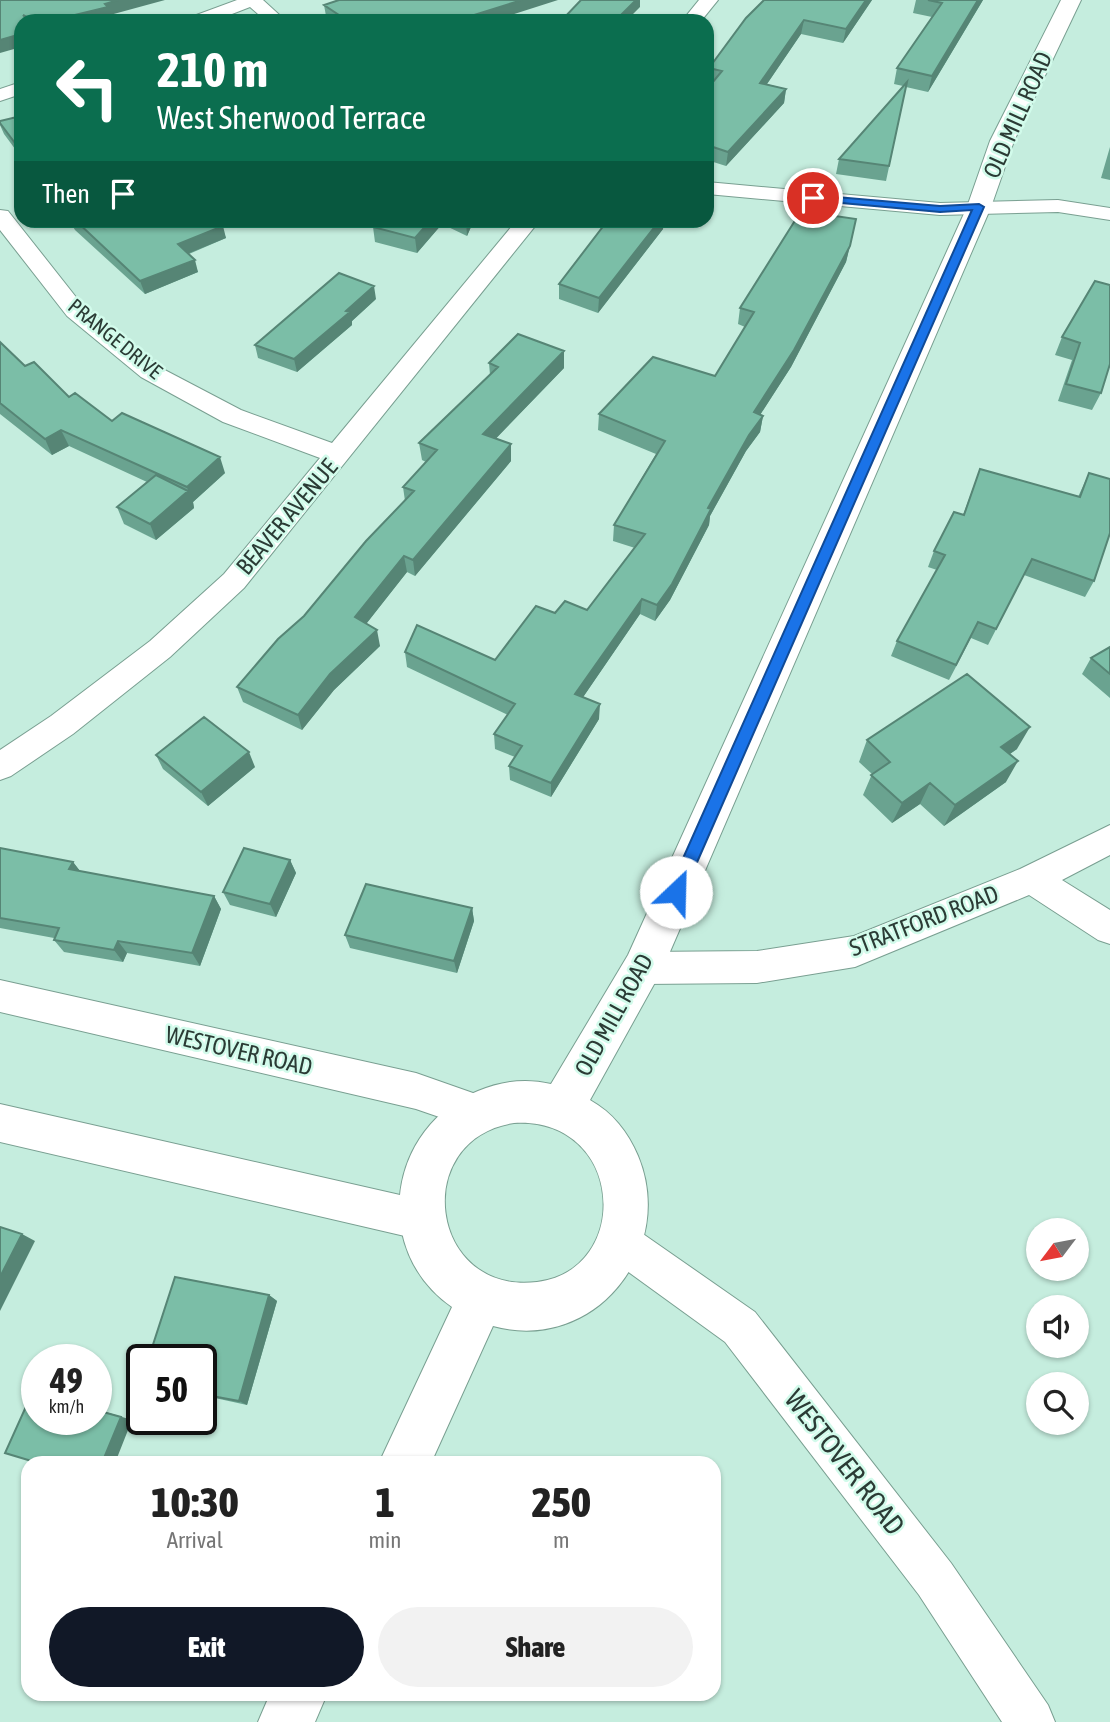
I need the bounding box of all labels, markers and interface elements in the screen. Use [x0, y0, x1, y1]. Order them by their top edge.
text: 210 m [157, 41, 268, 97]
icon: left [42, 42, 133, 133]
street label: OLD MILL ROAD [978, 48, 1057, 182]
text: West Sherwood Terrace [157, 99, 426, 136]
pin [783, 168, 843, 228]
icon: arrive [104, 175, 142, 213]
text: Then [42, 179, 90, 209]
icon: arrive [794, 179, 832, 217]
street label: PRANGE DRIVE [64, 293, 167, 383]
street label: BEAVER AVENUE [231, 454, 343, 580]
position arrow [639, 855, 713, 929]
street label: STRATFORD ROAD [846, 880, 1002, 961]
street label: OLD MILL ROAD [569, 949, 658, 1080]
street label: WESTOVER ROAD [163, 1021, 315, 1081]
north arrow [1026, 1218, 1088, 1281]
map controls [1026, 1218, 1089, 1435]
button: sound [1026, 1295, 1089, 1358]
speed limit sign: 50 [126, 1344, 217, 1435]
text: 49 [50, 1360, 83, 1400]
button: search [1026, 1372, 1089, 1435]
street label: WESTOVER ROAD [779, 1383, 911, 1541]
text: km/h [49, 1396, 84, 1417]
text: 10:30 [151, 1478, 238, 1526]
text: 1 [375, 1478, 395, 1526]
text: 250 [532, 1478, 591, 1526]
text: Arrival [167, 1527, 223, 1553]
text: min [369, 1527, 402, 1553]
text: m [553, 1527, 570, 1553]
button: Exit [49, 1607, 364, 1687]
button: Share [378, 1607, 693, 1687]

